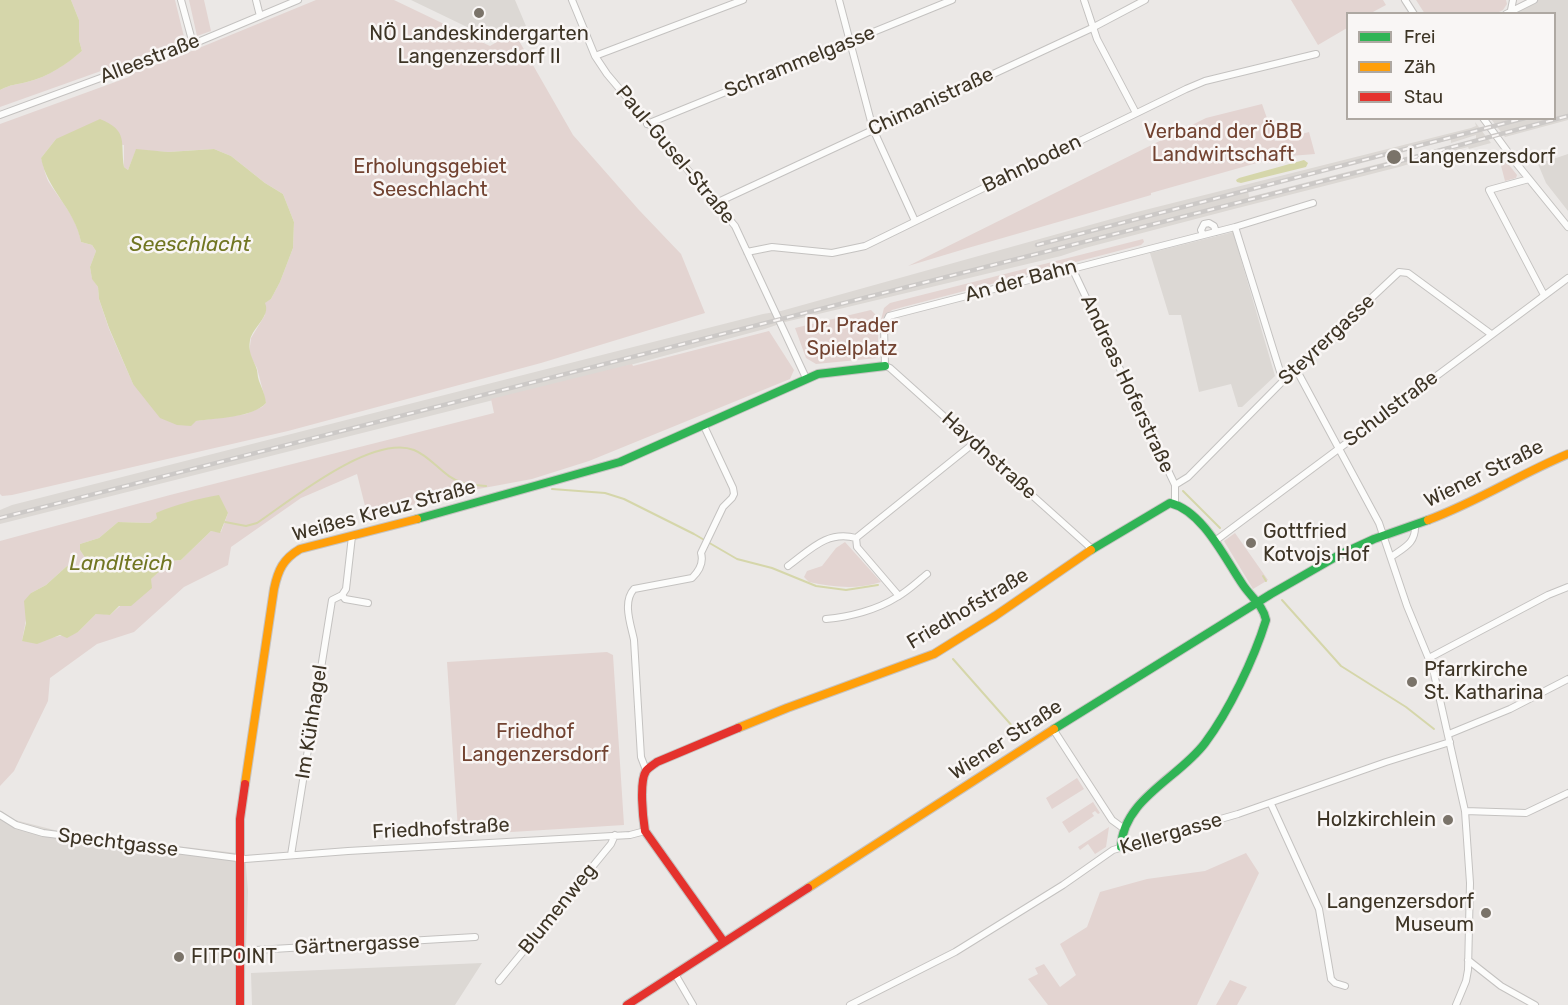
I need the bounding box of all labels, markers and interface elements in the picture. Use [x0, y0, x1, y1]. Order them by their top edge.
marker: NÖ Landeskindergarten Langenzersdorf II [472, 6, 486, 20]
legend [1346, 12, 1556, 120]
street label: Schrammelgasse [721, 21, 879, 103]
place label: NÖ Landeskindergarten Langenzersdorf II [369, 22, 589, 69]
text: Frei [1404, 26, 1435, 48]
street label: Alleestraße [97, 29, 203, 89]
text: Zäh [1404, 56, 1436, 78]
street label: Chimanistraße [864, 62, 998, 142]
street label: Paul-Gusel-Straße [610, 81, 740, 229]
text: Stau [1404, 86, 1443, 108]
park label: Verband der ÖBB Landwirtschaft [1144, 120, 1302, 167]
street label: Bahnboden [979, 130, 1085, 198]
place label: Langenzersdorf [1408, 145, 1555, 169]
marker: Langenzersdorf [1385, 148, 1403, 166]
park label: Erholungsgebiet Seeschlacht [353, 155, 507, 202]
water label: Seeschlacht [129, 232, 251, 258]
street label: An der Bahn [962, 255, 1080, 307]
street label: Steyrergasse [1274, 289, 1380, 391]
street label: Andreas Hoferstraße [1075, 291, 1179, 477]
park label: Dr. Prader Spielplatz [806, 314, 898, 361]
street label: Schulstraße [1339, 366, 1443, 452]
street label: Haydnstraße [937, 407, 1041, 505]
street label: Wiener Straße [1420, 435, 1548, 513]
street label: Weißes Kreuz Straße [290, 475, 478, 547]
place label: Gottfried Kotvojs Hof [1263, 520, 1369, 567]
marker: Gottfried Kotvojs Hof [1244, 536, 1258, 550]
water label: Landlteich [69, 551, 173, 577]
street label: Friedhofstraße [903, 563, 1033, 655]
place label: Pfarrkirche St. Katharina [1424, 658, 1544, 705]
street label: Im Kühhagel [291, 663, 333, 781]
marker: Pfarrkirche St. Katharina [1405, 675, 1419, 689]
street label: Wiener Straße [945, 695, 1067, 785]
park label: Friedhof Langenzersdorf [461, 720, 609, 767]
street label: Kellergasse [1117, 808, 1225, 860]
place label: Holzkirchlein [1316, 808, 1436, 832]
street label: Friedhofstraße [372, 813, 510, 845]
marker: Holzkirchlein [1441, 813, 1455, 827]
street label: Spechtgasse [56, 824, 180, 862]
street label: Blumenweg [514, 859, 602, 959]
place label: Langenzersdorf Museum [1327, 890, 1474, 937]
marker: Langenzersdorf Museum [1479, 906, 1493, 920]
street label: Gärtnergasse [294, 930, 420, 960]
place label: FITPOINT [191, 945, 277, 969]
marker: FITPOINT [172, 950, 186, 964]

